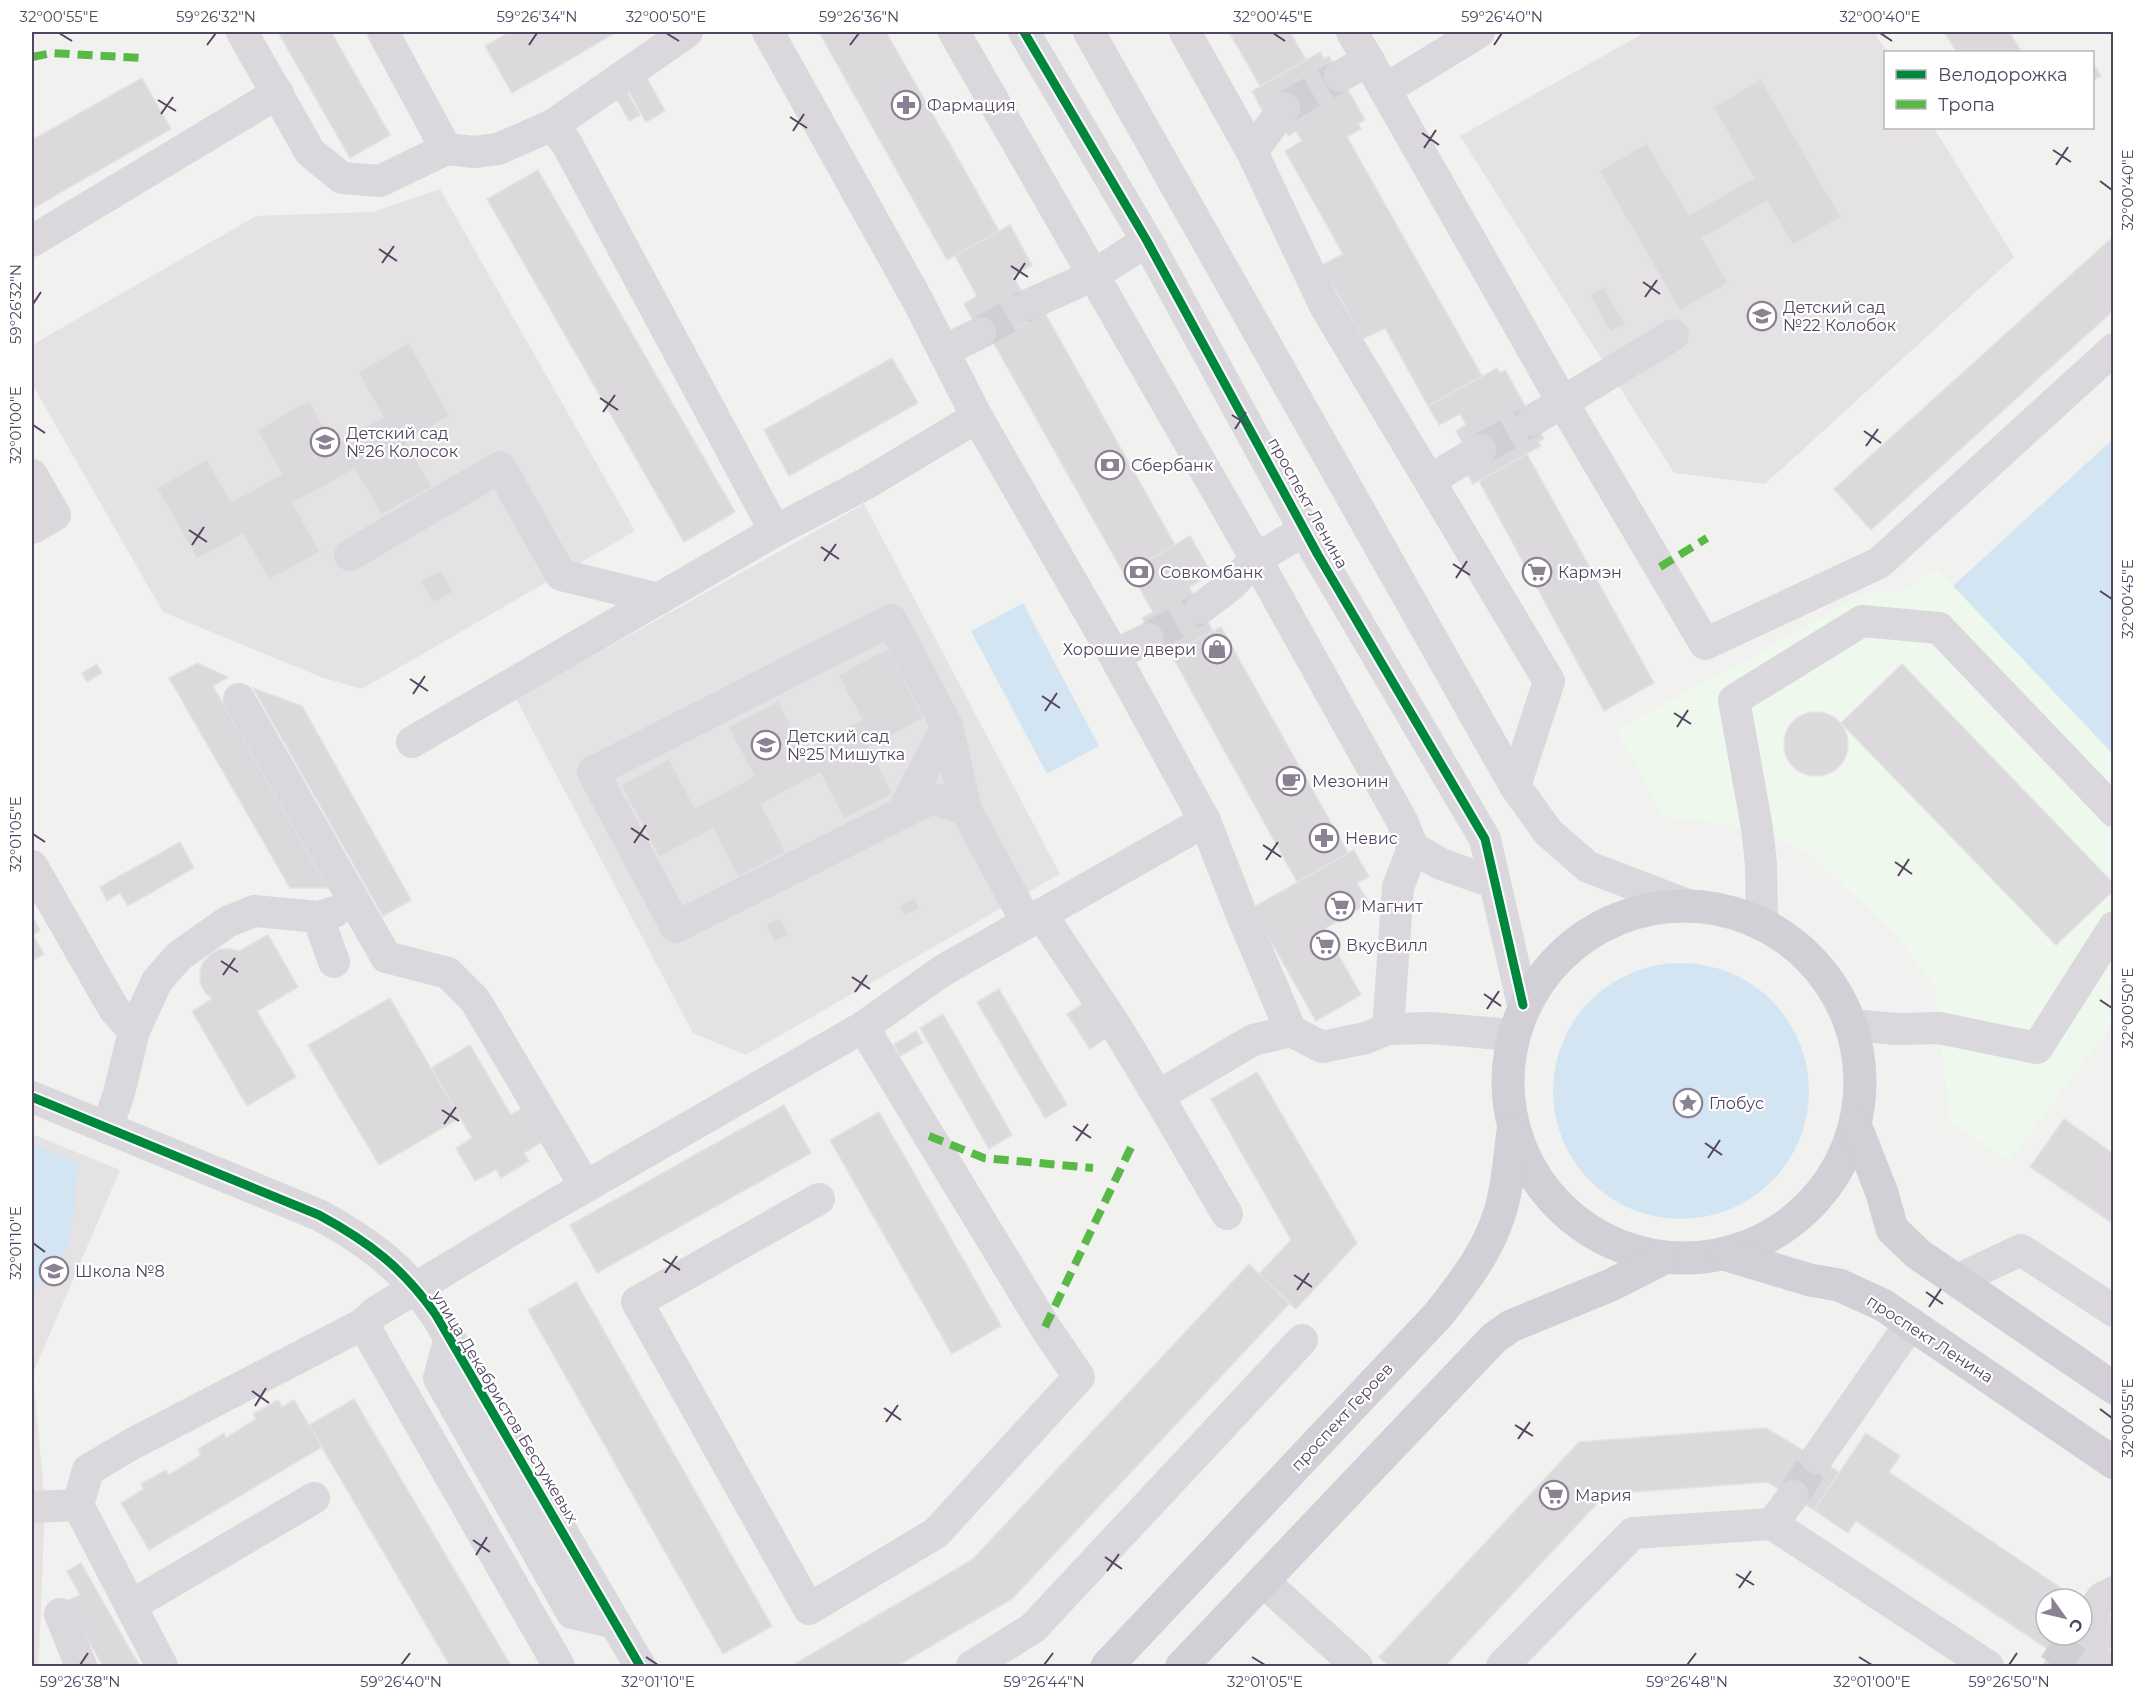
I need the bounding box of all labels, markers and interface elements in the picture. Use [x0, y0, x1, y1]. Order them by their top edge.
text: 32°00'55"E [20, 7, 98, 26]
text: 59°26'32"N [176, 7, 256, 26]
text: 59°26'34"N [497, 7, 577, 26]
text: 32°00'50"E [626, 7, 706, 26]
text: 59°26'36"N [819, 7, 899, 26]
text: 32°00'45"E [1233, 7, 1313, 26]
text: 59°26'40"N [1461, 7, 1543, 26]
text: 32°00'40"E [1839, 7, 1921, 26]
legend [1884, 51, 2094, 129]
text: Велодорожка [1938, 64, 2067, 86]
pharmacy icon: Фармация [890, 89, 922, 121]
text: Тропа [1938, 94, 1995, 116]
place label: Фармация [927, 96, 1016, 115]
text: 32°00'40"E [2118, 149, 2137, 231]
text: 59°26'32"N [6, 264, 25, 344]
place label: Детский сад №22 Колобок [1783, 298, 1897, 335]
school or university icon: Детский сад №22 Колобок [1746, 300, 1778, 332]
text: 32°01'00"E [6, 386, 25, 464]
place label: Детский сад №26 Колосок [346, 424, 459, 461]
school or university icon: Детский сад №26 Колосок [309, 426, 341, 458]
street label: проспект Ленина [1264, 434, 1352, 572]
bank icon: Сбербанк [1094, 449, 1126, 481]
place label: Сбербанк [1131, 456, 1214, 475]
bank icon: Совкомбанк [1123, 556, 1155, 588]
supermarket icon: Кармэн [1521, 556, 1553, 588]
text: 32°00'45"E [2118, 559, 2137, 639]
place label: Совкомбанк [1160, 563, 1263, 582]
place label: Кармэн [1558, 563, 1622, 582]
shop icon: Хорошие двери [1201, 633, 1233, 665]
place label: Хорошие двери [1063, 640, 1196, 659]
place label: Детский сад №25 Мишутка [787, 727, 905, 764]
school or university icon: Детский сад №25 Мишутка [750, 729, 782, 761]
cafe icon: Мезонин [1275, 765, 1307, 797]
place label: Мезонин [1312, 772, 1389, 791]
text: 32°01'05"E [6, 796, 25, 872]
pharmacy icon: Невис [1308, 822, 1340, 854]
place label: Невис [1345, 829, 1398, 848]
supermarket icon: Магнит [1324, 890, 1356, 922]
place label: Магнит [1361, 897, 1423, 916]
supermarket icon: ВкусВилл [1309, 929, 1341, 961]
place label: ВкусВилл [1346, 936, 1428, 955]
text: 32°00'50"E [2118, 968, 2137, 1048]
place icon: Глобус [1672, 1087, 1704, 1119]
place label: Глобус [1709, 1094, 1764, 1113]
text: 32°01'10"E [6, 1206, 25, 1280]
school or university icon: Школа №8 [38, 1255, 70, 1287]
place label: Школа №8 [75, 1262, 165, 1281]
street label: улица Декабристов Бестужевых [427, 1287, 582, 1527]
street label: проспект Ленина [1863, 1291, 1997, 1387]
street label: проспект Героев [1287, 1359, 1397, 1475]
text: 32°00'55"E [2118, 1379, 2137, 1457]
supermarket icon: Мария [1538, 1479, 1570, 1511]
place label: Мария [1575, 1486, 1631, 1505]
north arrow [2034, 1587, 2094, 1647]
text: С [2065, 1615, 2087, 1636]
text: 59°26'38"N [39, 1672, 121, 1691]
text: 59°26'40"N [360, 1672, 442, 1691]
text: 32°01'10"E [621, 1672, 695, 1691]
text: 59°26'44"N [1003, 1672, 1085, 1691]
text: 32°01'05"E [1227, 1672, 1303, 1691]
text: 59°26'48"N [1646, 1672, 1728, 1691]
text: 32°01'00"E [1833, 1672, 1911, 1691]
text: 59°26'50"N [1968, 1672, 2050, 1691]

